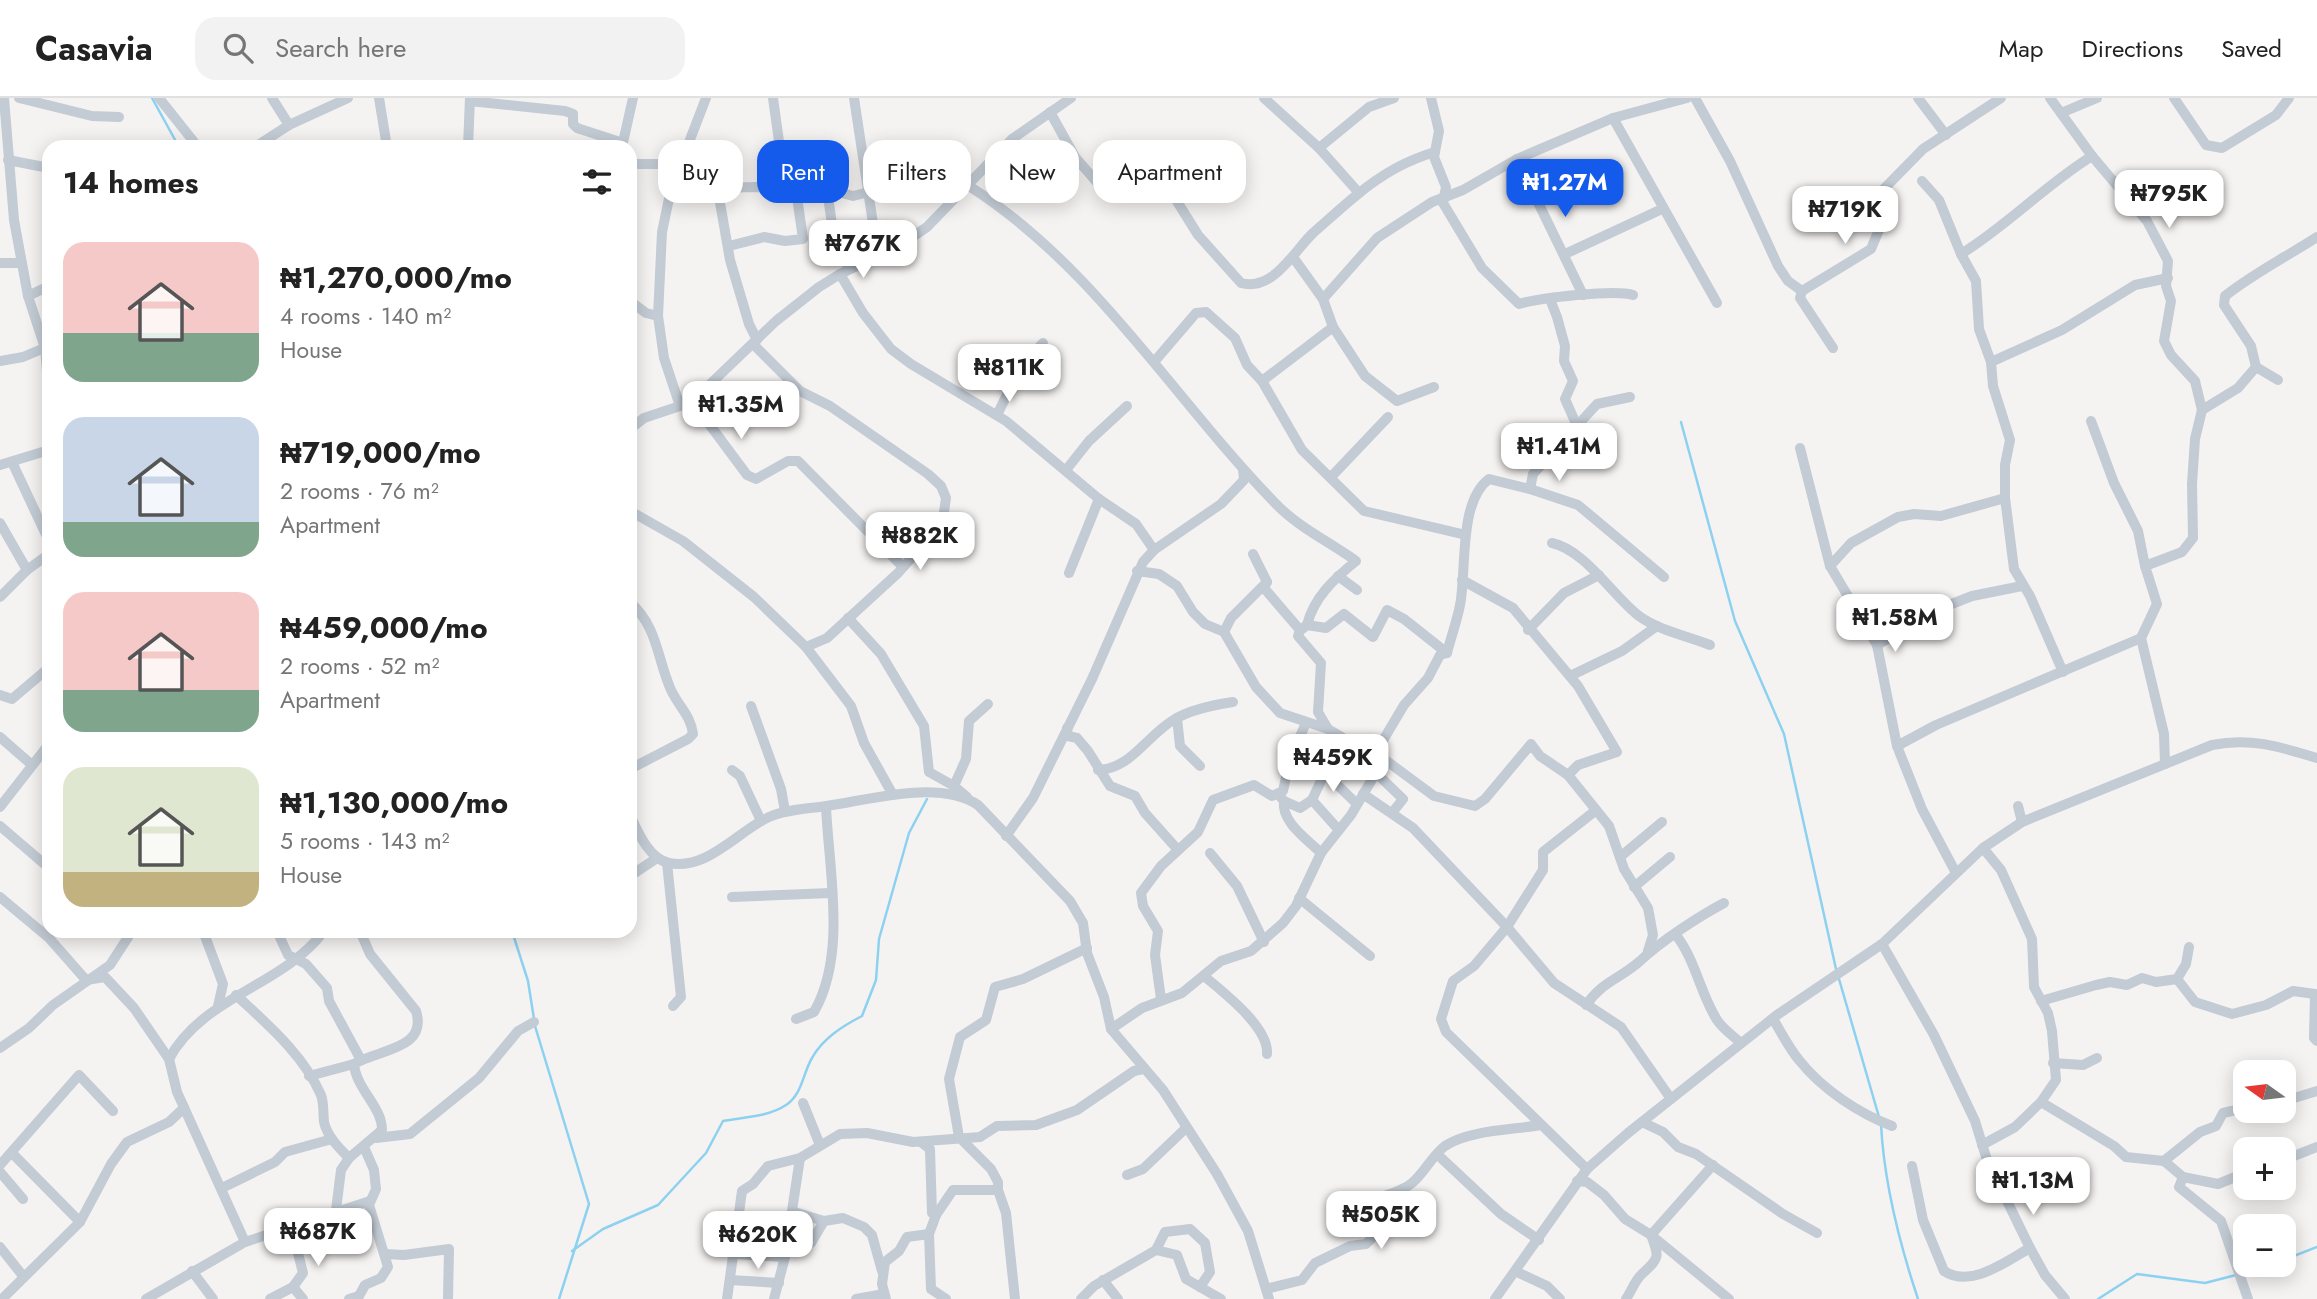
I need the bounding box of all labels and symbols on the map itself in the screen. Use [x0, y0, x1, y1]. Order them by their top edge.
pin: ₦1.27M [1508, 159, 1622, 219]
pin: ₦795K [2120, 170, 2218, 230]
pin: ₦719K [1796, 186, 1894, 246]
pin: ₦767K [814, 220, 912, 280]
pin: ₦811K [960, 344, 1058, 404]
pin: ₦1.35M [684, 382, 798, 441]
pin: ₦1.41M [1502, 424, 1616, 483]
pin: ₦882K [871, 512, 969, 572]
pin: ₦1.58M [1838, 594, 1952, 654]
pin: ₦459K [1284, 734, 1382, 794]
north arrow [2233, 1060, 2296, 1124]
pin: ₦1.13M [1976, 1158, 2090, 1217]
pin: ₦505K [1332, 1192, 1430, 1251]
pin: ₦687K [269, 1208, 367, 1268]
pin: ₦620K [709, 1212, 807, 1271]

